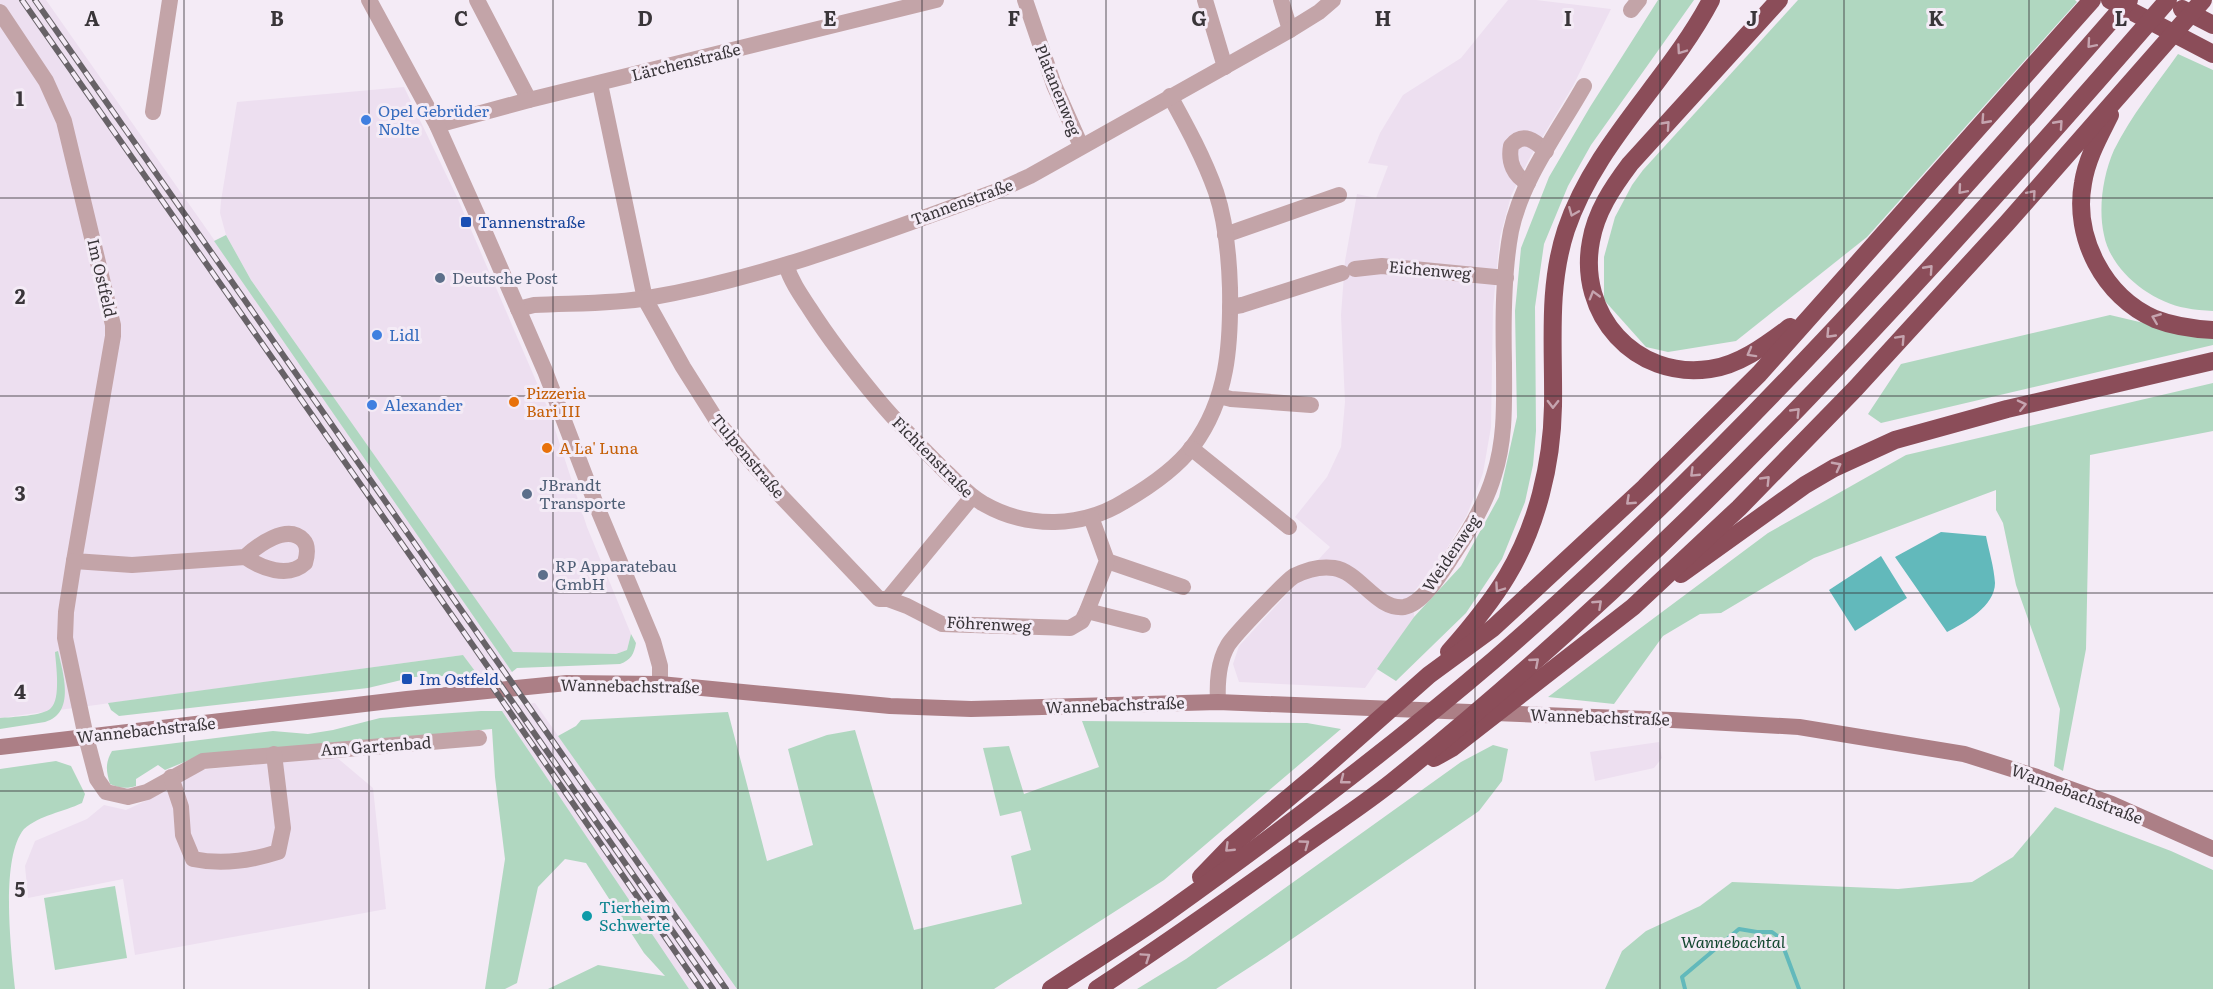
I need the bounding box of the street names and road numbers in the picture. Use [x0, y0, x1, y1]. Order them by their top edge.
street label: Lärchenstraße [629, 36, 743, 86]
street label: Platanenweg [1030, 40, 1088, 139]
street label: Tannenstraße [907, 171, 1016, 231]
street label: Im Ostfeld [82, 236, 124, 320]
street label: Eichenweg [1388, 253, 1472, 285]
street label: Tulpenstraße [706, 408, 791, 503]
street label: Fichtenstraße [888, 410, 980, 502]
street label: Weidenweg [1416, 509, 1485, 596]
street label: Föhrenweg [946, 609, 1032, 637]
street label: Wannebachstraße [560, 672, 700, 698]
street label: Wannebachstraße [1045, 690, 1185, 718]
street label: Wannebachstraße [1530, 702, 1670, 730]
street label: Wannebachstraße [75, 710, 217, 748]
street label: Am Gartenbad [320, 729, 432, 761]
street label: Wannebachstraße [2008, 757, 2147, 829]

